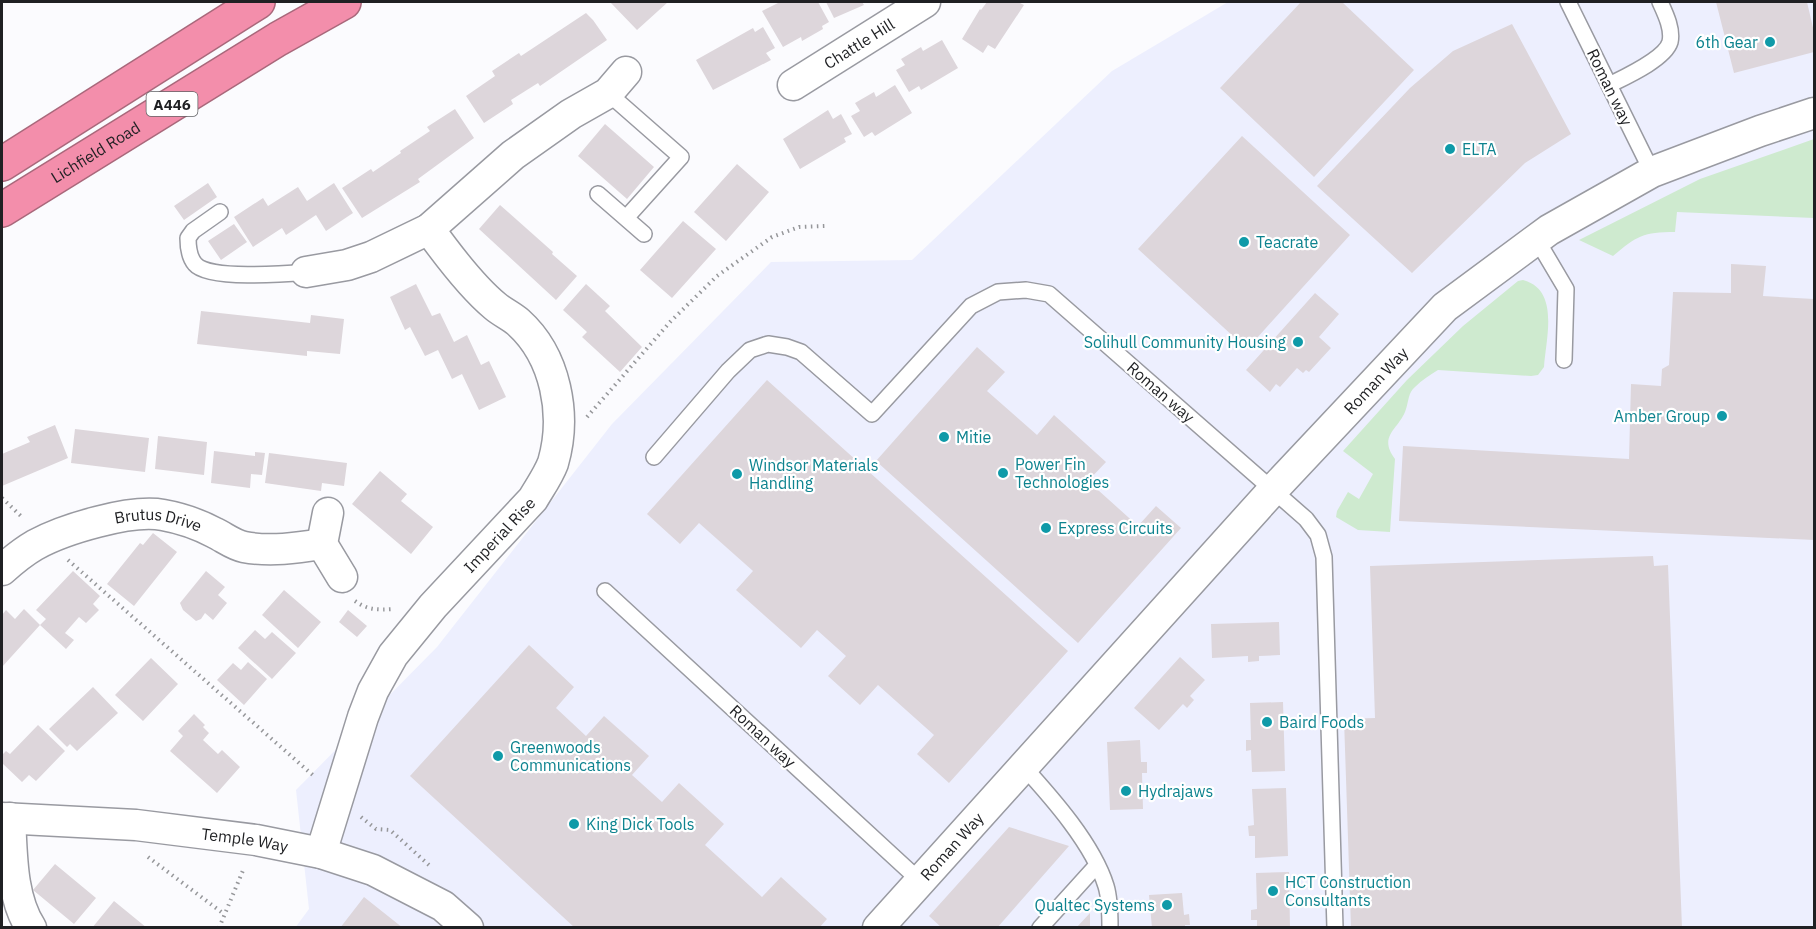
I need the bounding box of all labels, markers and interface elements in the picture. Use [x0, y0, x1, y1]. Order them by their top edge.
street label: Chattle Hill [820, 14, 898, 73]
place label: 6th Gear [1696, 32, 1758, 52]
marker: 6th Gear [1763, 35, 1777, 49]
street label: Roman way [1583, 45, 1637, 129]
road number: A446 [146, 92, 198, 116]
street label: Lichfield Road [47, 117, 144, 187]
place label: ELTA [1462, 139, 1497, 159]
marker: ELTA [1443, 142, 1457, 156]
place label: Teacrate [1256, 232, 1318, 252]
marker: Teacrate [1237, 235, 1251, 249]
place label: Solihull Community Housing [1084, 332, 1287, 352]
marker: Solihull Community Housing [1291, 335, 1305, 349]
street label: Roman Way [1339, 343, 1412, 418]
street label: Roman way [1123, 357, 1199, 427]
place label: Amber Group [1614, 406, 1710, 426]
marker: Amber Group [1715, 409, 1729, 423]
place label: Mitie [956, 427, 992, 447]
marker: Mitie [937, 430, 951, 444]
place label: Power Fin Technologies [1015, 454, 1109, 492]
place label: Windsor Materials Handling [749, 455, 878, 493]
marker: Power Fin Technologies [996, 466, 1010, 480]
marker: Windsor Materials Handling [730, 467, 744, 481]
street label: Imperial Rise [459, 493, 540, 577]
street label: Brutus Drive [113, 504, 205, 536]
place label: Express Circuits [1058, 518, 1173, 538]
marker: Express Circuits [1039, 521, 1053, 535]
street label: Roman way [726, 700, 800, 772]
place label: Baird Foods [1279, 712, 1364, 732]
marker: Baird Foods [1260, 715, 1274, 729]
place label: Greenwoods Communications [510, 737, 631, 775]
marker: Greenwoods Communications [491, 749, 505, 763]
place label: Hydrajaws [1138, 781, 1213, 801]
marker: Hydrajaws [1119, 784, 1133, 798]
street label: Roman Way [916, 808, 988, 885]
place label: King Dick Tools [586, 814, 695, 834]
marker: King Dick Tools [567, 817, 581, 831]
street label: Temple Way [200, 823, 290, 856]
place label: HCT Construction Consultants [1285, 872, 1411, 910]
marker: HCT Construction Consultants [1266, 884, 1280, 898]
place label: Qualtec Systems [1035, 895, 1155, 915]
marker: Qualtec Systems [1160, 898, 1174, 912]

